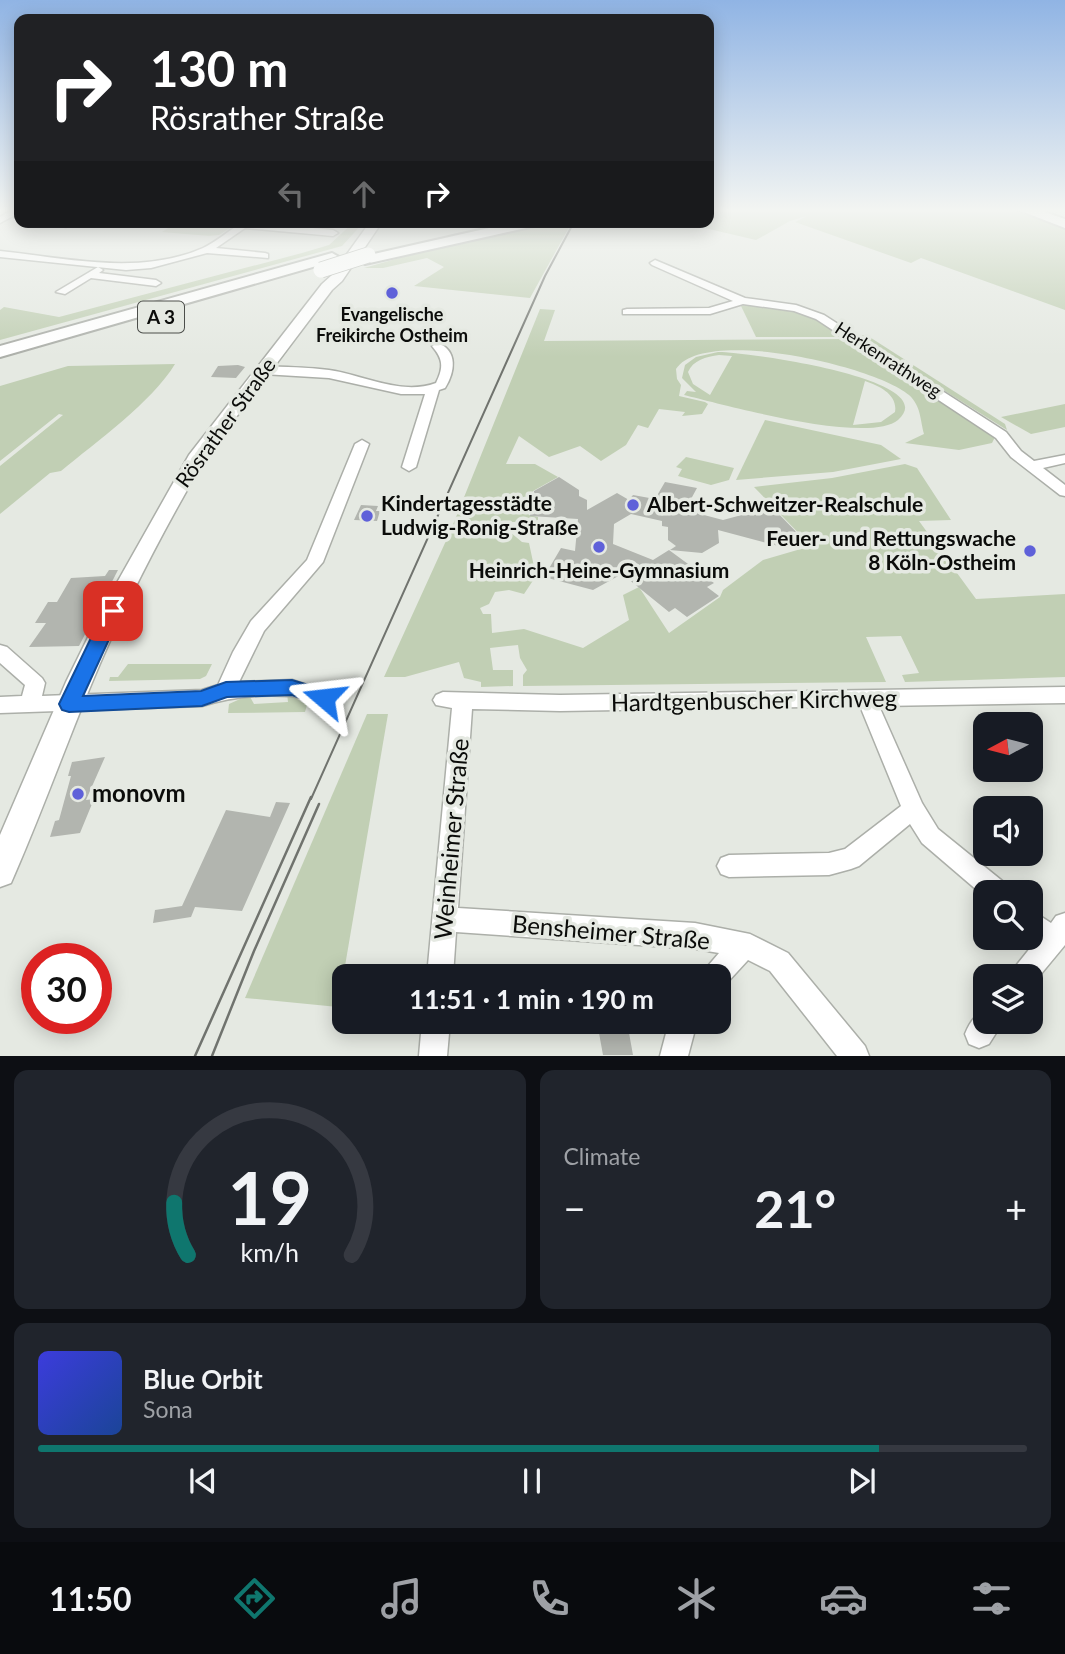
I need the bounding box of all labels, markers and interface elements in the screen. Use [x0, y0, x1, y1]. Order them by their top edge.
text: 130 m [150, 39, 288, 97]
icon: right [35, 42, 126, 133]
text: Rösrather Straße [150, 98, 384, 137]
icon: left [272, 175, 310, 213]
icon: ahead [345, 175, 383, 213]
icon: right [418, 175, 456, 213]
marker: Evangelische Freikirche Ostheim [384, 285, 400, 301]
road number: A 3 [138, 302, 184, 332]
place label: Evangelische Freikirche Ostheim [316, 303, 468, 346]
street label: Herkenrathweg [831, 317, 946, 402]
street label: Rösrather Straße [169, 353, 280, 492]
place label: Kindertagesstädte Ludwig-Ronig-Straße [381, 490, 578, 539]
place label: Albert-Schweitzer-Realschule [646, 491, 923, 516]
marker: Albert-Schweitzer-Realschule [625, 497, 641, 513]
marker: Kindertagesstädte Ludwig-Ronig-Straße [359, 508, 375, 524]
place label: Feuer- und Rettungswache 8 Köln-Ostheim [766, 525, 1016, 574]
marker: Heinrich-Heine-Gymnasium [591, 539, 607, 555]
marker: Feuer- und Rettungswache 8 Köln-Ostheim [1022, 543, 1038, 559]
place label: Heinrich-Heine-Gymnasium [469, 557, 729, 582]
pin [83, 581, 143, 641]
icon: arrive [94, 592, 132, 630]
position arrow [287, 661, 361, 735]
street label: Hardtgenbuscher Kirchweg [611, 683, 897, 716]
north arrow [973, 712, 1043, 782]
map controls [973, 712, 1043, 1034]
street label: Weinheimer Straße [427, 737, 474, 941]
place label: monovm [92, 778, 186, 807]
marker: monovm [70, 786, 86, 802]
button: sound [973, 796, 1043, 866]
button: search [973, 880, 1043, 950]
street label: Bensheimer Straße [511, 908, 711, 955]
speed limit sign: 30 [21, 943, 112, 1034]
button: layers [973, 964, 1043, 1034]
text: 11:51 · 1 min · 190 m [409, 983, 654, 1015]
text: Climate [564, 1142, 640, 1170]
text: 19 [228, 1154, 312, 1242]
text: 21° [754, 1177, 836, 1239]
text: − [564, 1185, 586, 1231]
text: + [1005, 1185, 1027, 1231]
text: km/h [240, 1237, 299, 1267]
text: Blue Orbit [143, 1363, 263, 1395]
text: Sona [143, 1395, 193, 1423]
icon: previous [184, 1462, 222, 1500]
icon: pause [513, 1462, 551, 1500]
icon: next [843, 1462, 881, 1500]
icon: directions [230, 1574, 279, 1623]
icon: music [377, 1574, 426, 1623]
icon: phone [525, 1574, 574, 1623]
icon: climate [672, 1574, 721, 1623]
icon: car [819, 1574, 868, 1623]
icon: filters [967, 1574, 1016, 1623]
text: 11:50 [49, 1579, 132, 1618]

